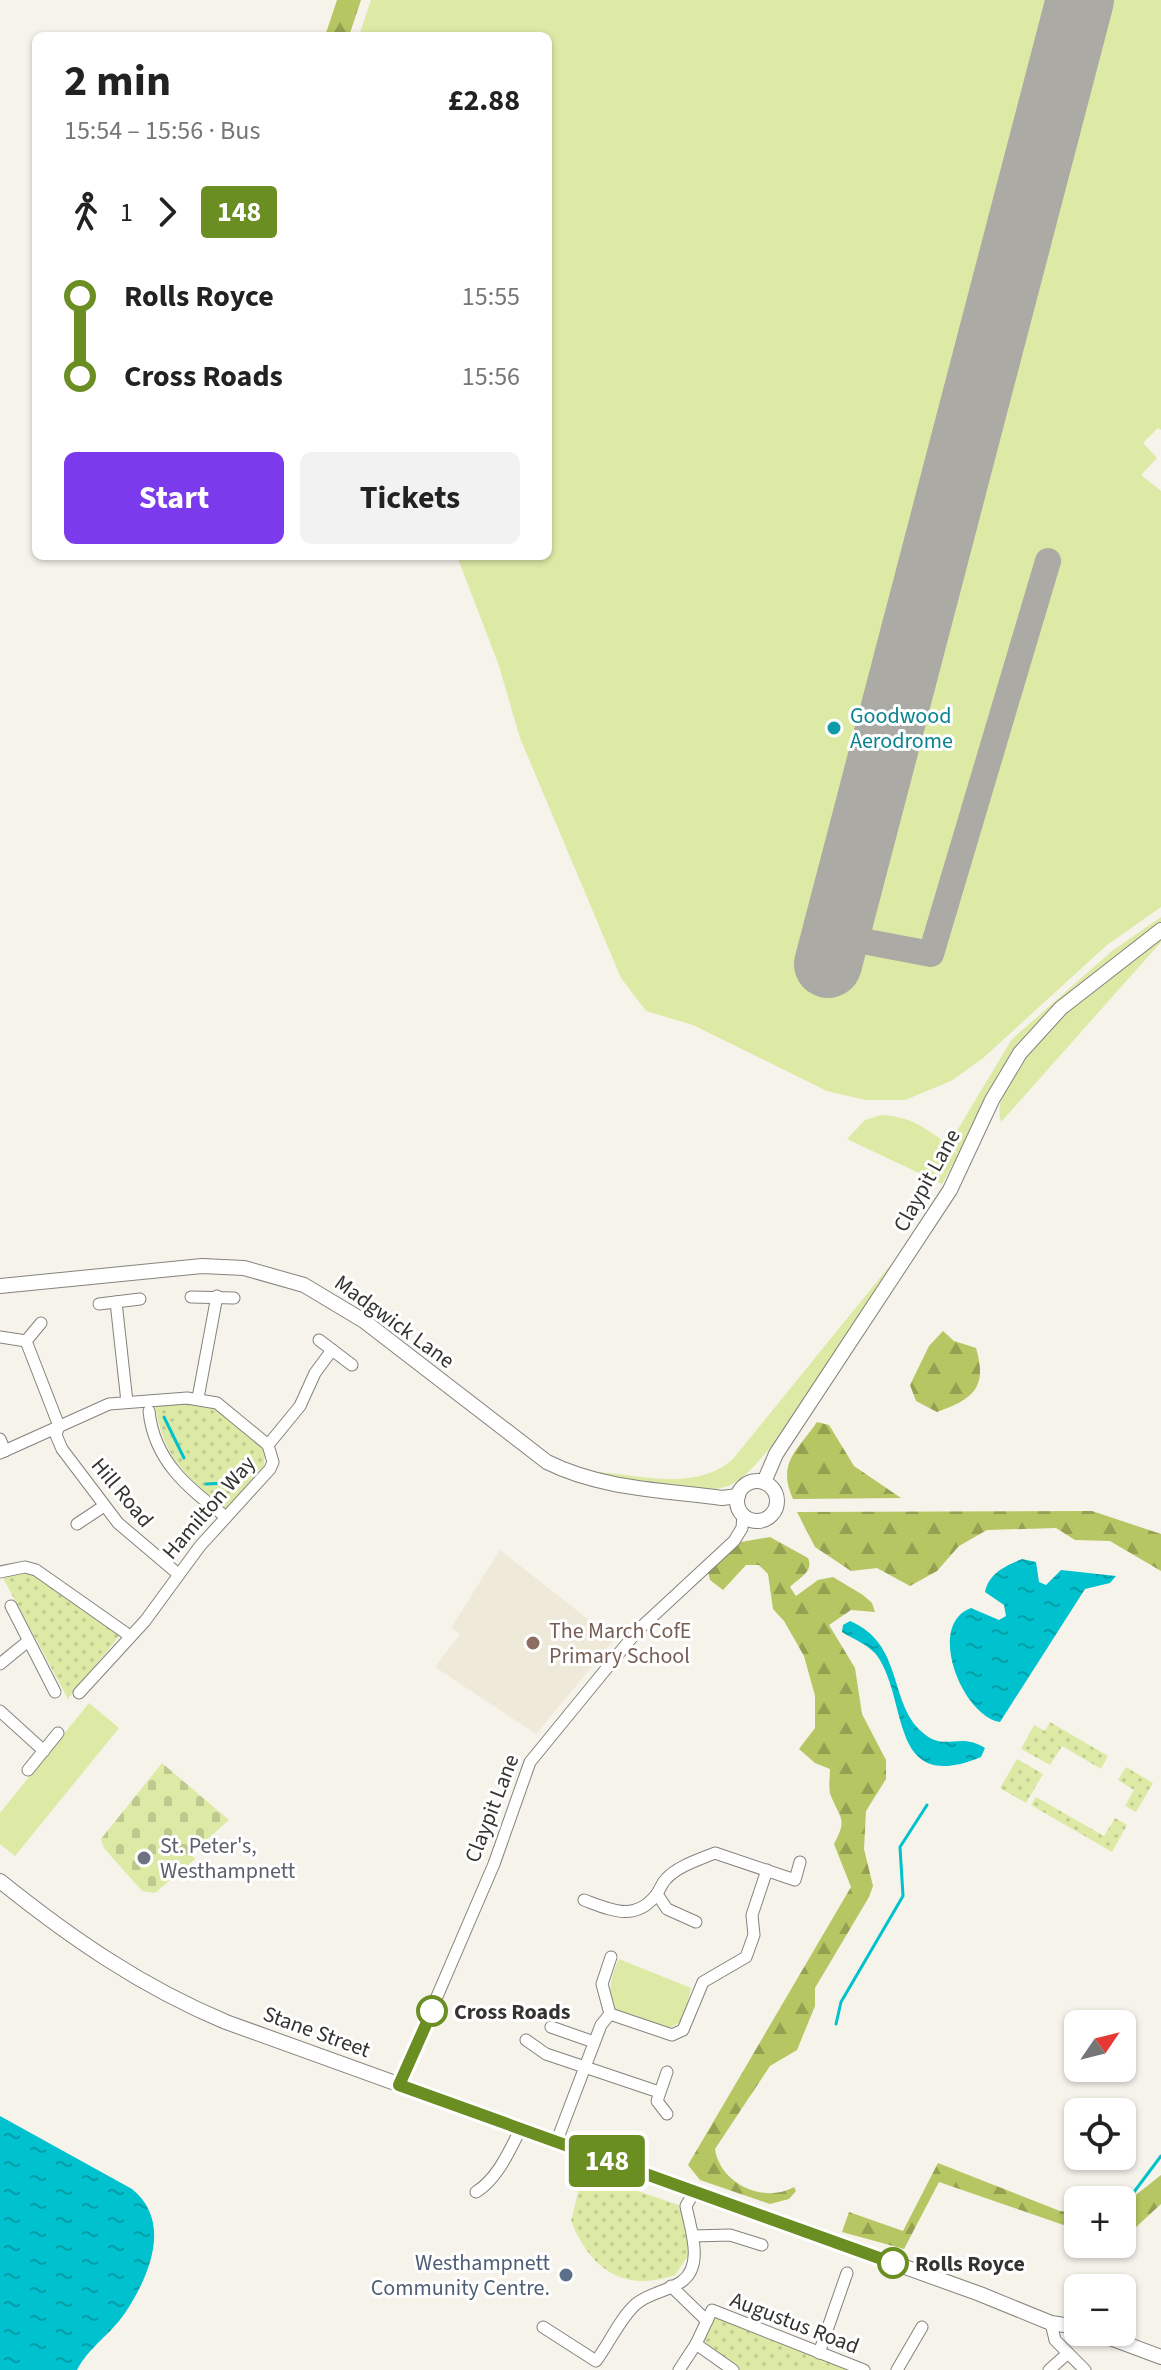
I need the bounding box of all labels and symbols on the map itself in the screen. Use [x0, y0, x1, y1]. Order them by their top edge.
place label: Goodwood Aerodrome [850, 700, 953, 757]
marker: Goodwood Aerodrome [825, 719, 843, 737]
street label: Claypit Lane [885, 1123, 968, 1238]
street label: Madgwick Lane [328, 1267, 461, 1376]
street label: Hamilton Way [155, 1448, 263, 1567]
street label: Hill Road [83, 1451, 161, 1535]
place label: The March CofE Primary School [549, 1615, 691, 1672]
marker: The March CofE Primary School [524, 1634, 542, 1652]
street label: Claypit Lane [457, 1749, 527, 1867]
place label: St. Peter's, Westhampnett [160, 1830, 296, 1887]
marker: St. Peter's, Westhampnett [135, 1849, 153, 1867]
marker: Cross Roads [417, 1996, 447, 2026]
place label: Cross Roads [454, 1996, 571, 2028]
street label: Stane Street [259, 1998, 375, 2066]
north arrow [1064, 2010, 1136, 2082]
line badge: 148 [561, 2135, 653, 2187]
place label: Westhampnett Community Centre. [371, 2247, 551, 2304]
marker: Rolls Royce [878, 2248, 908, 2278]
place label: Rolls Royce [915, 2248, 1025, 2280]
marker: Westhampnett Community Centre. [557, 2266, 575, 2284]
street label: Augustus Road [725, 2284, 864, 2362]

